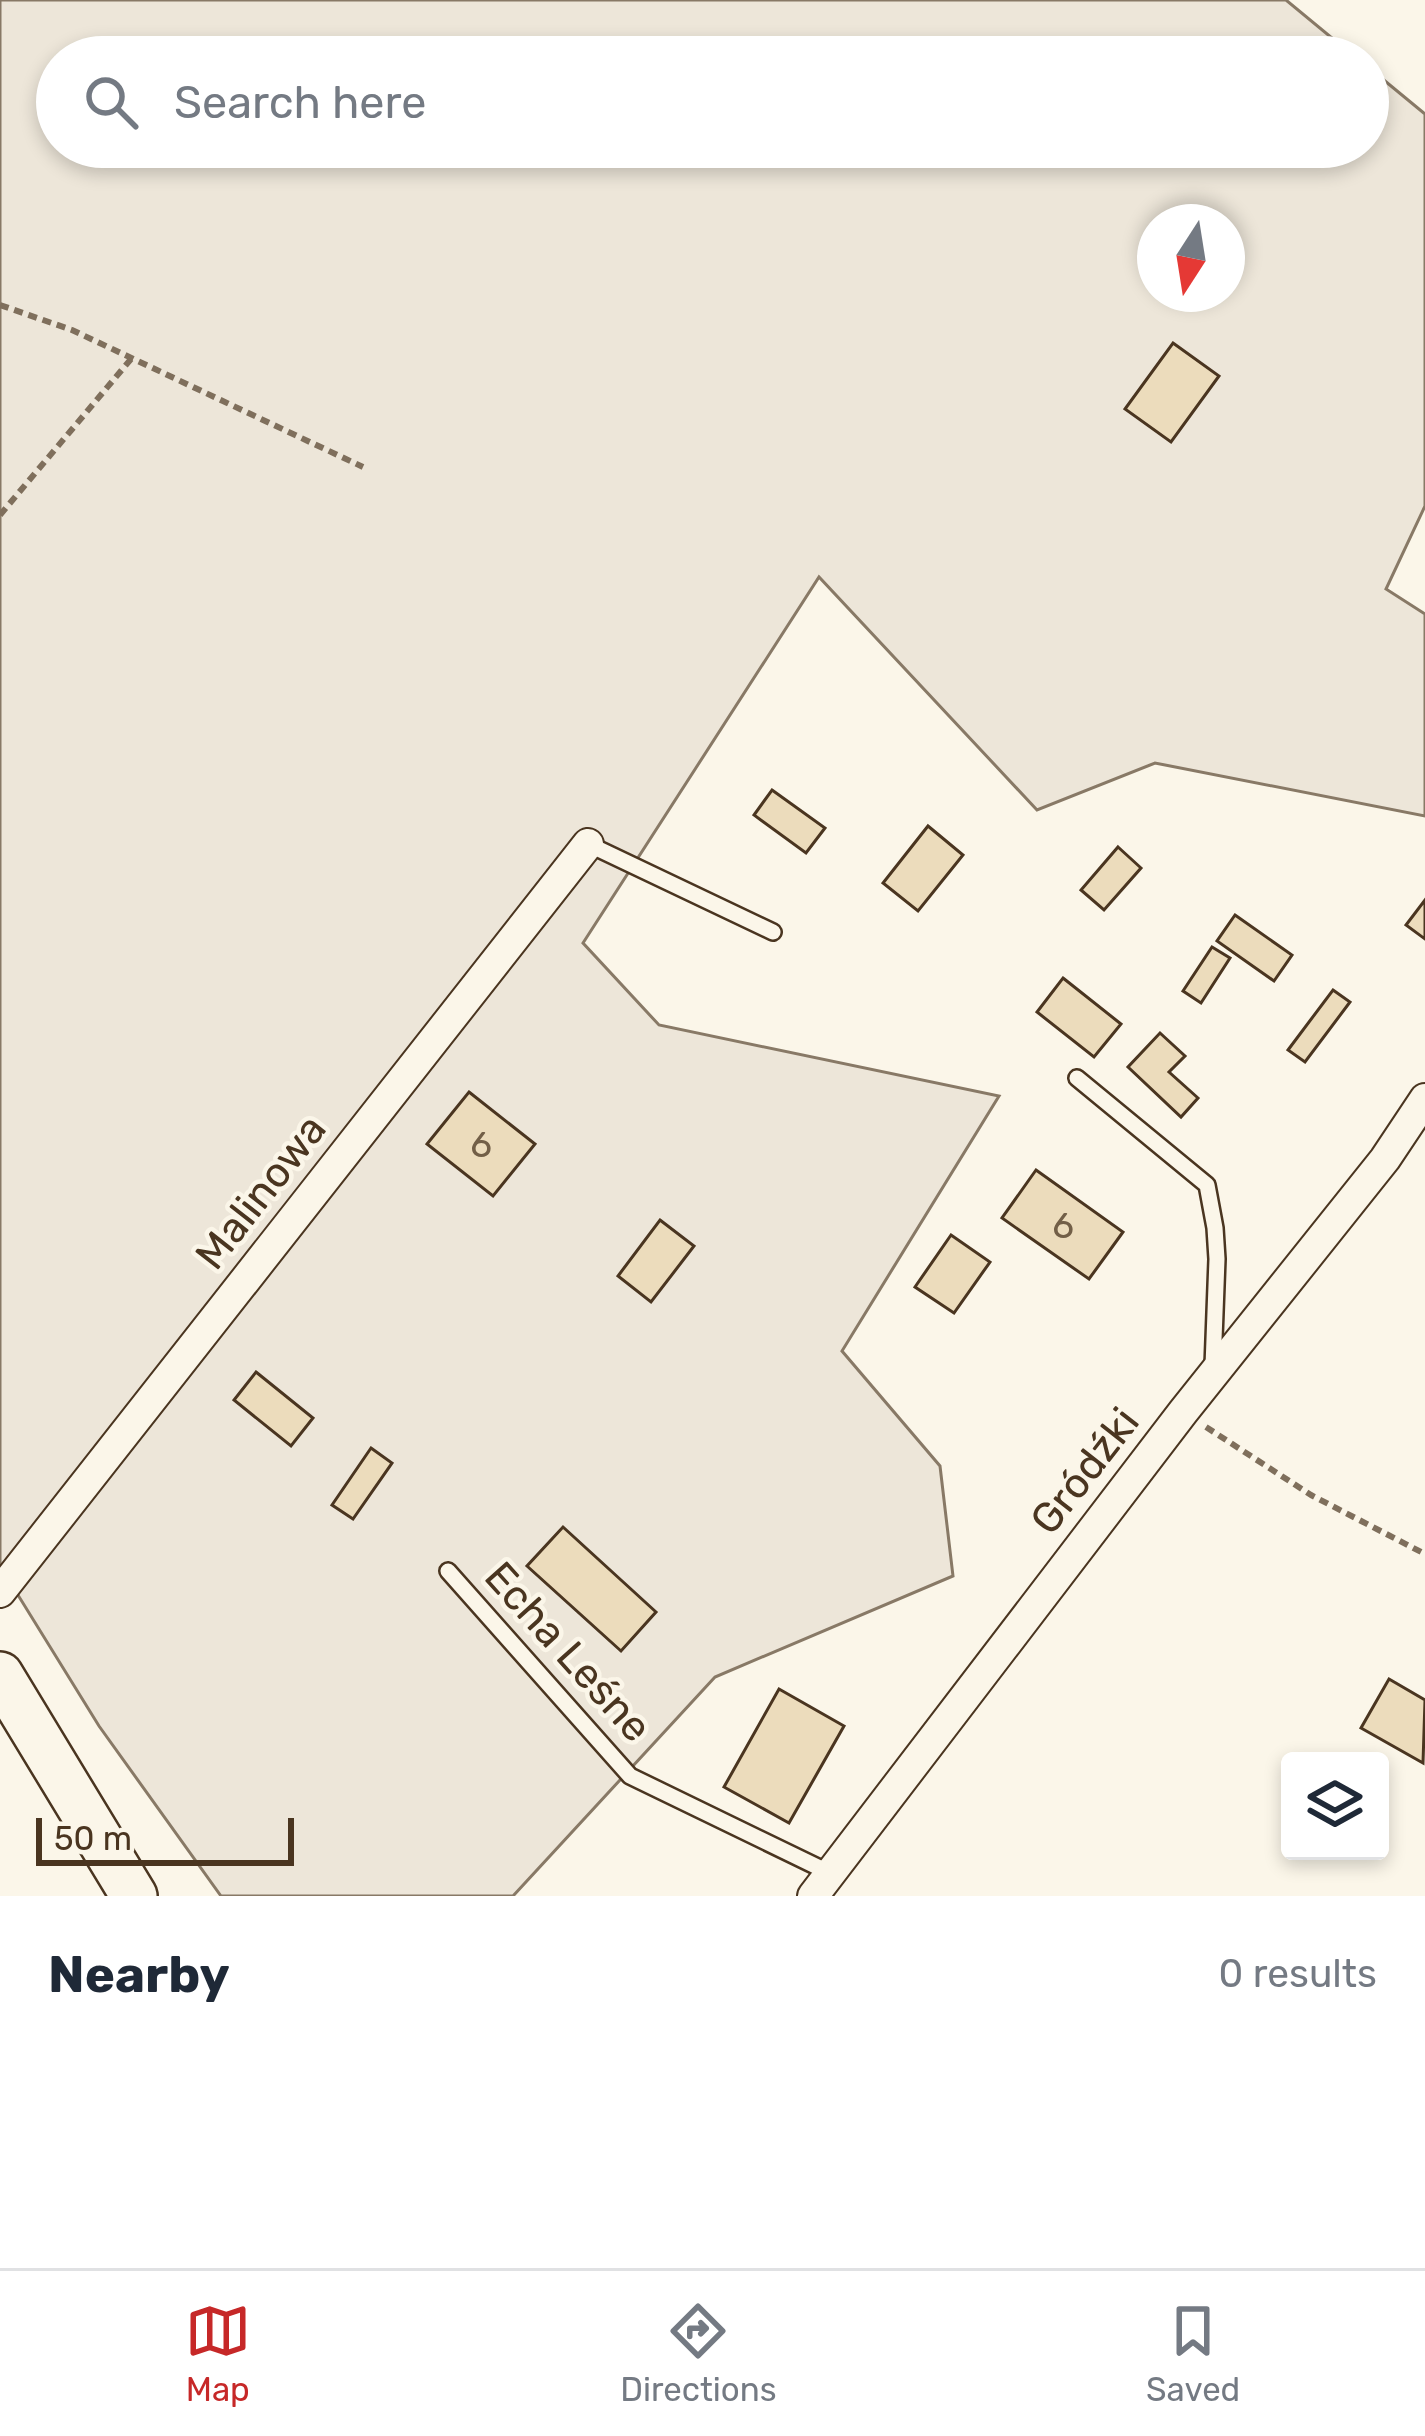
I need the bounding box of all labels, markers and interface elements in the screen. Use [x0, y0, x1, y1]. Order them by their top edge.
search box [36, 36, 1389, 168]
icon: search [78, 69, 144, 135]
text: Search here [174, 76, 426, 129]
north arrow [1137, 204, 1245, 312]
street label: Malinowa [185, 1105, 337, 1279]
house number: 6 [470, 1123, 492, 1166]
house number: 6 [1052, 1204, 1074, 1247]
street label: Gródźki [1020, 1398, 1150, 1544]
street label: Echa Leśne [474, 1552, 662, 1752]
map controls [1281, 1752, 1389, 1860]
button: layers [1281, 1752, 1389, 1860]
scale bar [36, 1812, 294, 1865]
text: 50 m [54, 1819, 132, 1858]
text: Nearby [48, 1944, 230, 2005]
text: 0 results [1218, 1951, 1377, 1997]
tab: Map [185, 2298, 251, 2409]
tab: Directions [620, 2298, 777, 2409]
tab: Saved [1146, 2298, 1240, 2409]

